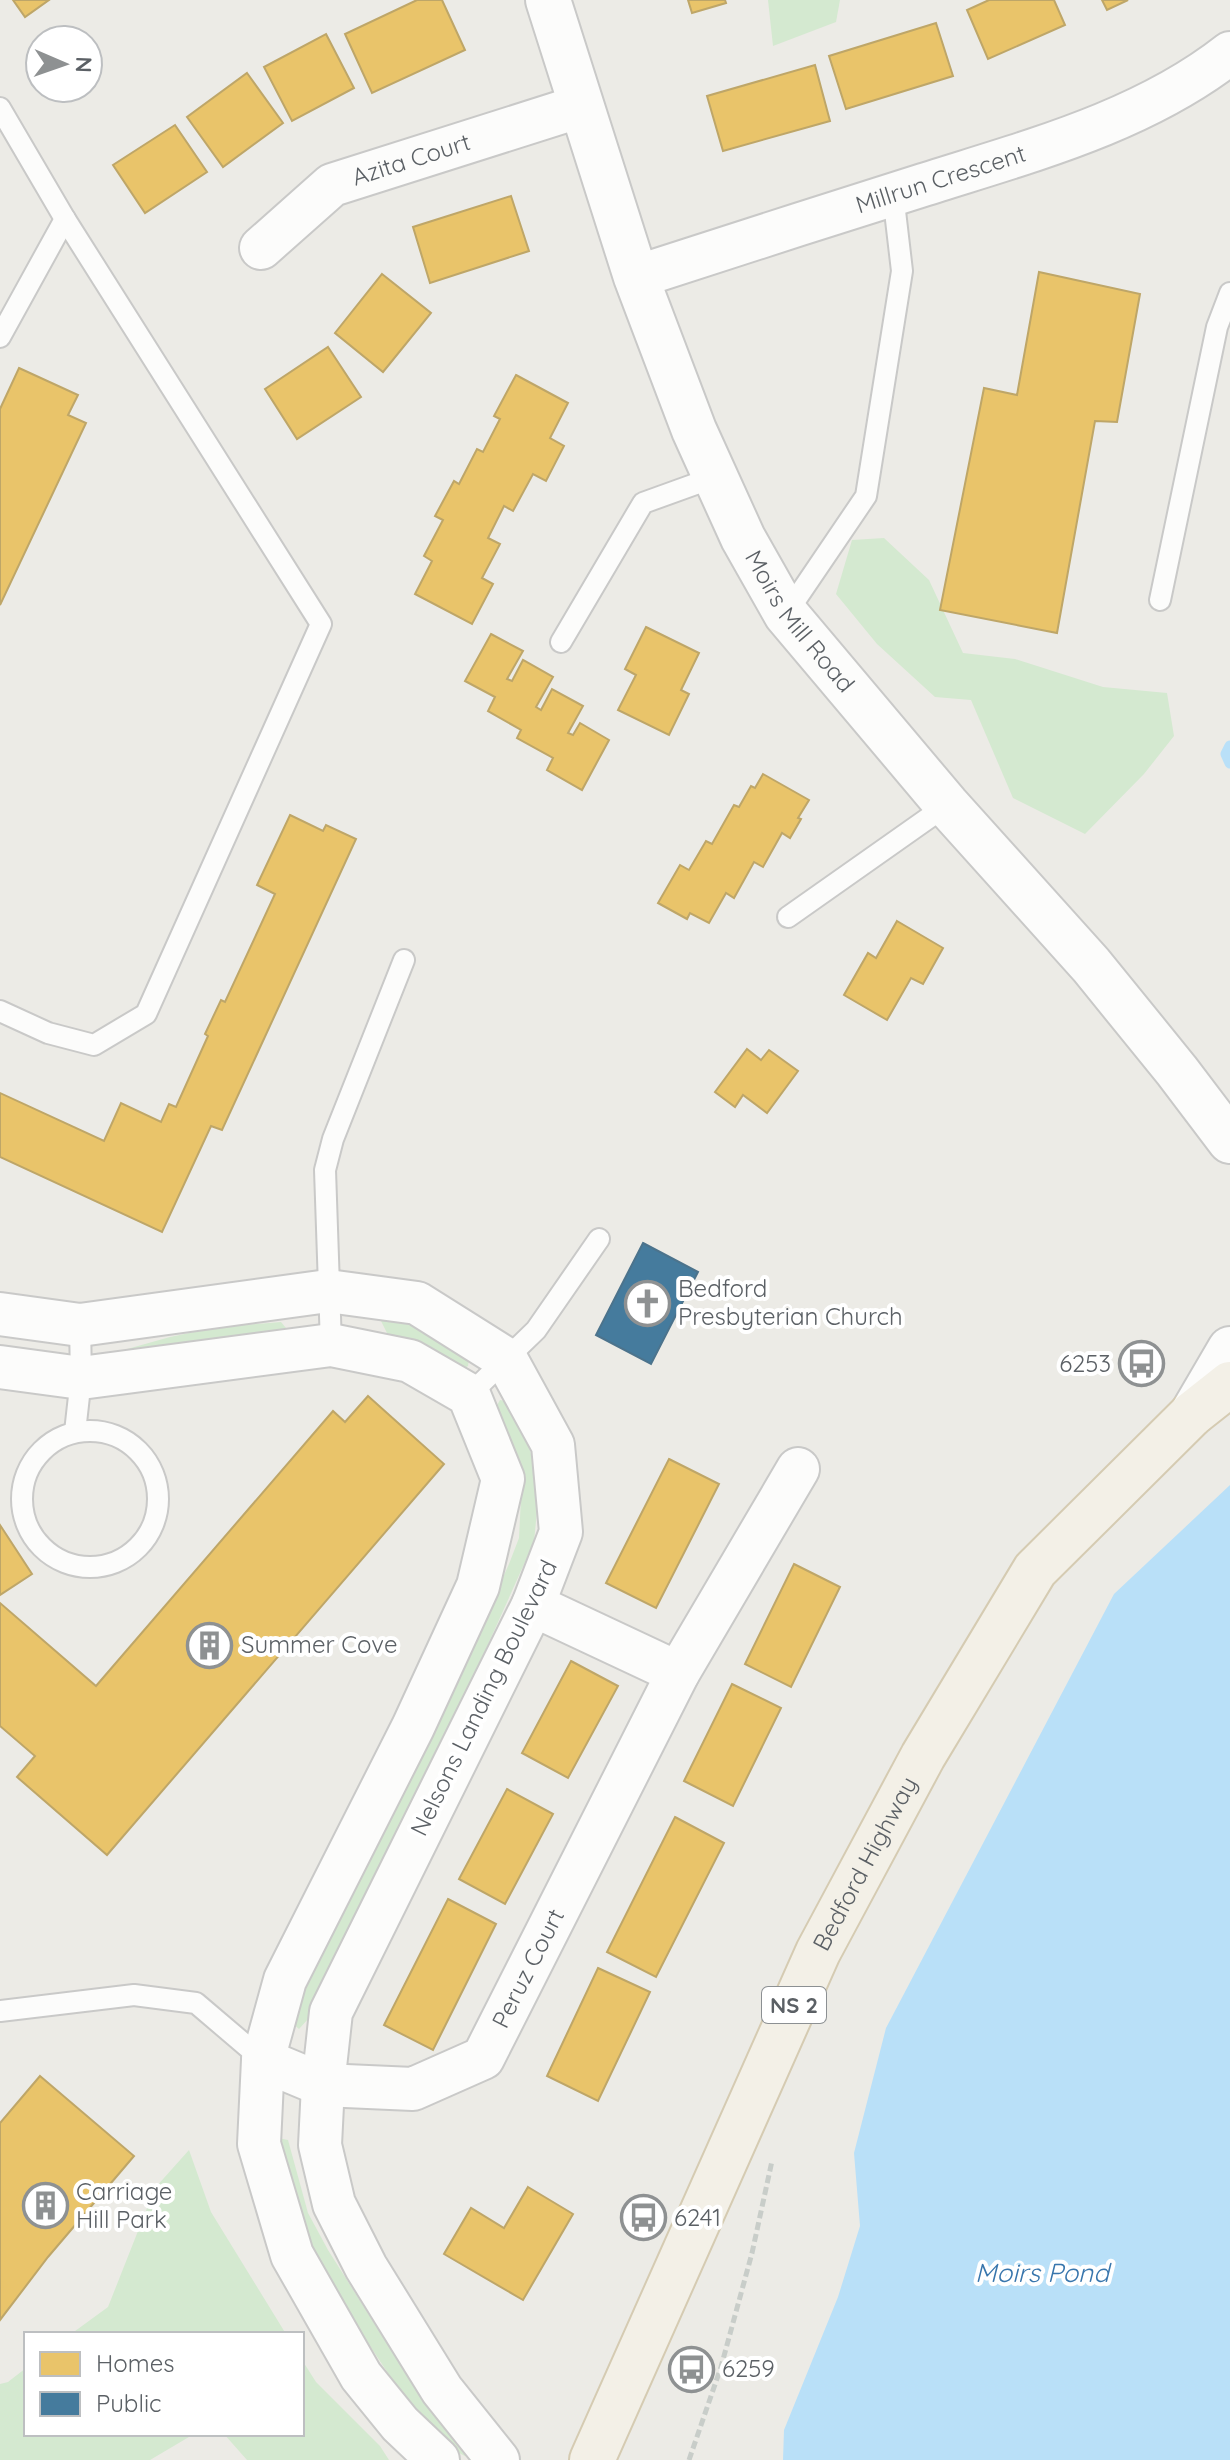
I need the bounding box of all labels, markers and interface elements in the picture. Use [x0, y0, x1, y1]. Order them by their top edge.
north arrow [24, 24, 104, 104]
text: N [70, 56, 98, 73]
street label: Azita Court [348, 126, 474, 192]
street label: Millrun Crescent [852, 138, 1029, 219]
street label: Moirs Mill Road [739, 545, 862, 698]
place label: Bedford Presbyterian Church [678, 1273, 903, 1331]
church icon: Bedford Presbyterian Church [623, 1279, 671, 1327]
bus stop icon: 6253 [1118, 1340, 1166, 1388]
place label: 6253 [1059, 1348, 1111, 1378]
street label: Nelsons Landing Boulevard [403, 1555, 563, 1840]
building icon: Summer Cove [186, 1621, 234, 1669]
place label: Summer Cove [241, 1629, 397, 1659]
street label: Bedford Highway [806, 1771, 923, 1956]
street label: Peruz Court [485, 1903, 570, 2033]
road number: NS 2 [762, 1987, 826, 2023]
place label: Carriage Hill Park [76, 2176, 172, 2234]
building icon: Carriage Hill Park [21, 2182, 69, 2230]
bus stop icon: 6241 [619, 2194, 667, 2242]
place label: 6241 [674, 2202, 721, 2232]
water label: Moirs Pond [975, 2256, 1112, 2289]
legend [24, 2332, 304, 2436]
bus stop icon: 6259 [667, 2345, 715, 2393]
text: Homes [96, 2348, 174, 2378]
place label: 6259 [722, 2353, 775, 2383]
text: Public [96, 2388, 161, 2418]

